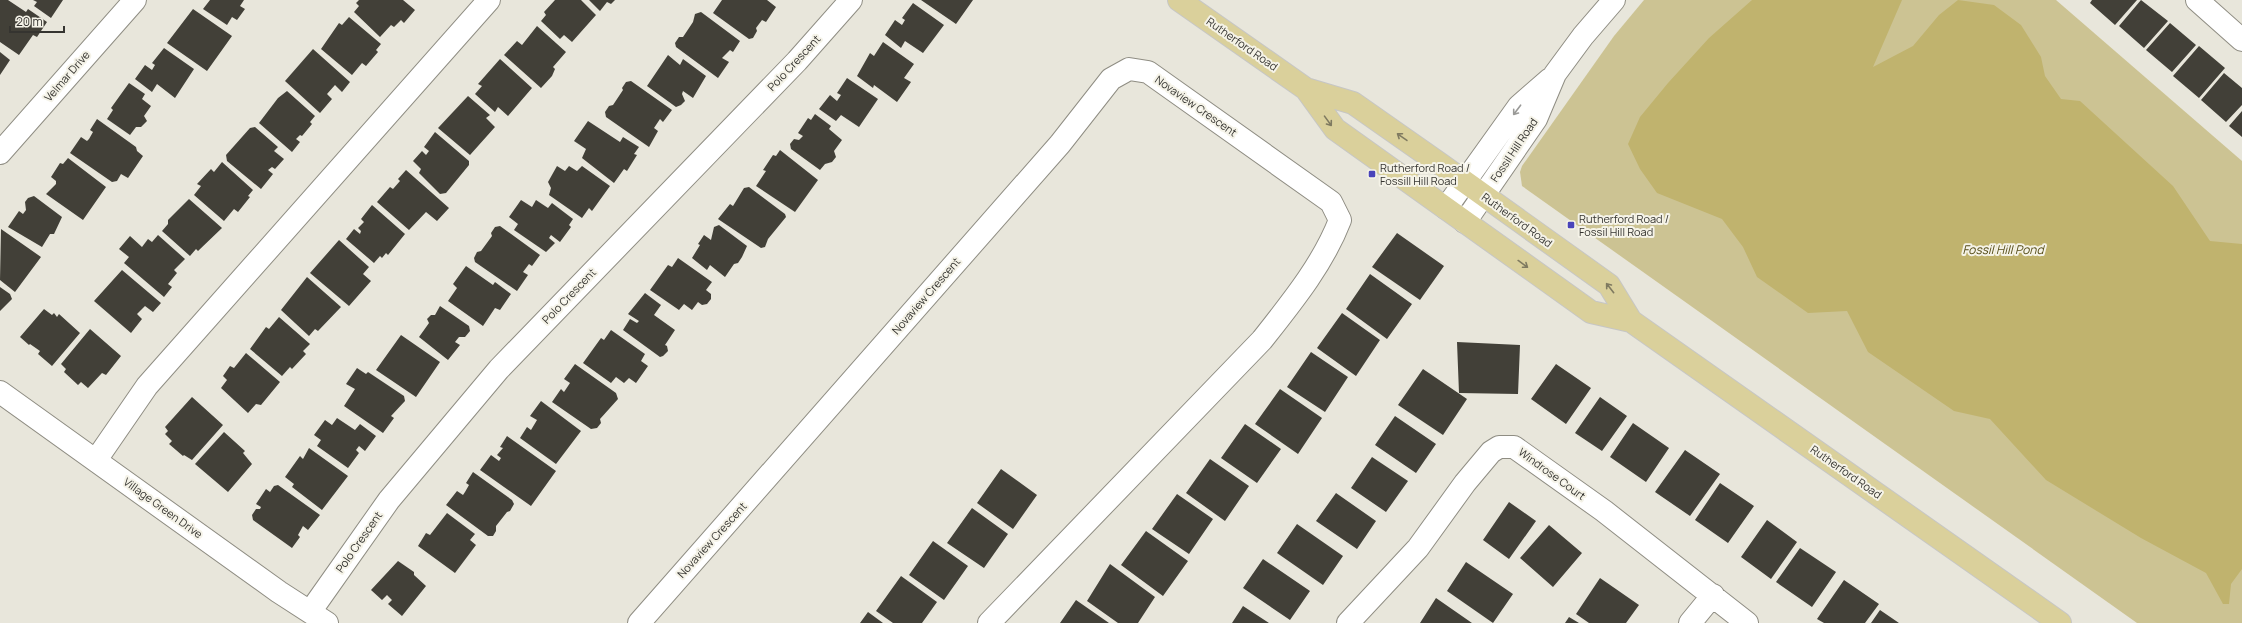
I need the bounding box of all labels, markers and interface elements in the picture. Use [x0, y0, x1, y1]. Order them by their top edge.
scale bar [10, 8, 64, 34]
text: 20 m [16, 13, 43, 30]
street label: Rutherford Road [1204, 13, 1281, 74]
street label: Polo Crescent [764, 31, 823, 94]
street label: Velmar Drive [41, 47, 93, 104]
street label: Novaview Crescent [1152, 72, 1240, 140]
one-way arrow [1512, 105, 1521, 116]
one-way arrow [1324, 115, 1333, 126]
street label: Fossil Hill Road [1487, 115, 1541, 185]
one-way arrow [1396, 133, 1407, 142]
place label: Rutherford Road / Fossill Hill Road [1380, 160, 1470, 188]
marker: Rutherford Road / Fossill Hill Road [1367, 169, 1377, 179]
street label: Rutherford Road [1479, 189, 1556, 250]
place label: Rutherford Road / Fossil Hill Road [1579, 211, 1669, 239]
marker: Rutherford Road / Fossil Hill Road [1566, 220, 1576, 230]
water label: Fossil Hill Pond [1962, 241, 2045, 258]
street label: Novaview Crescent [888, 254, 963, 337]
one-way arrow [1518, 259, 1529, 268]
street label: Polo Crescent [538, 265, 599, 327]
one-way arrow [1605, 283, 1614, 294]
street label: Rutherford Road [1808, 441, 1885, 502]
street label: Windrose Court [1516, 444, 1589, 503]
street label: Village Green Drive [121, 474, 206, 542]
street label: Novaview Crescent [674, 499, 750, 581]
street label: Polo Crescent [332, 508, 385, 575]

